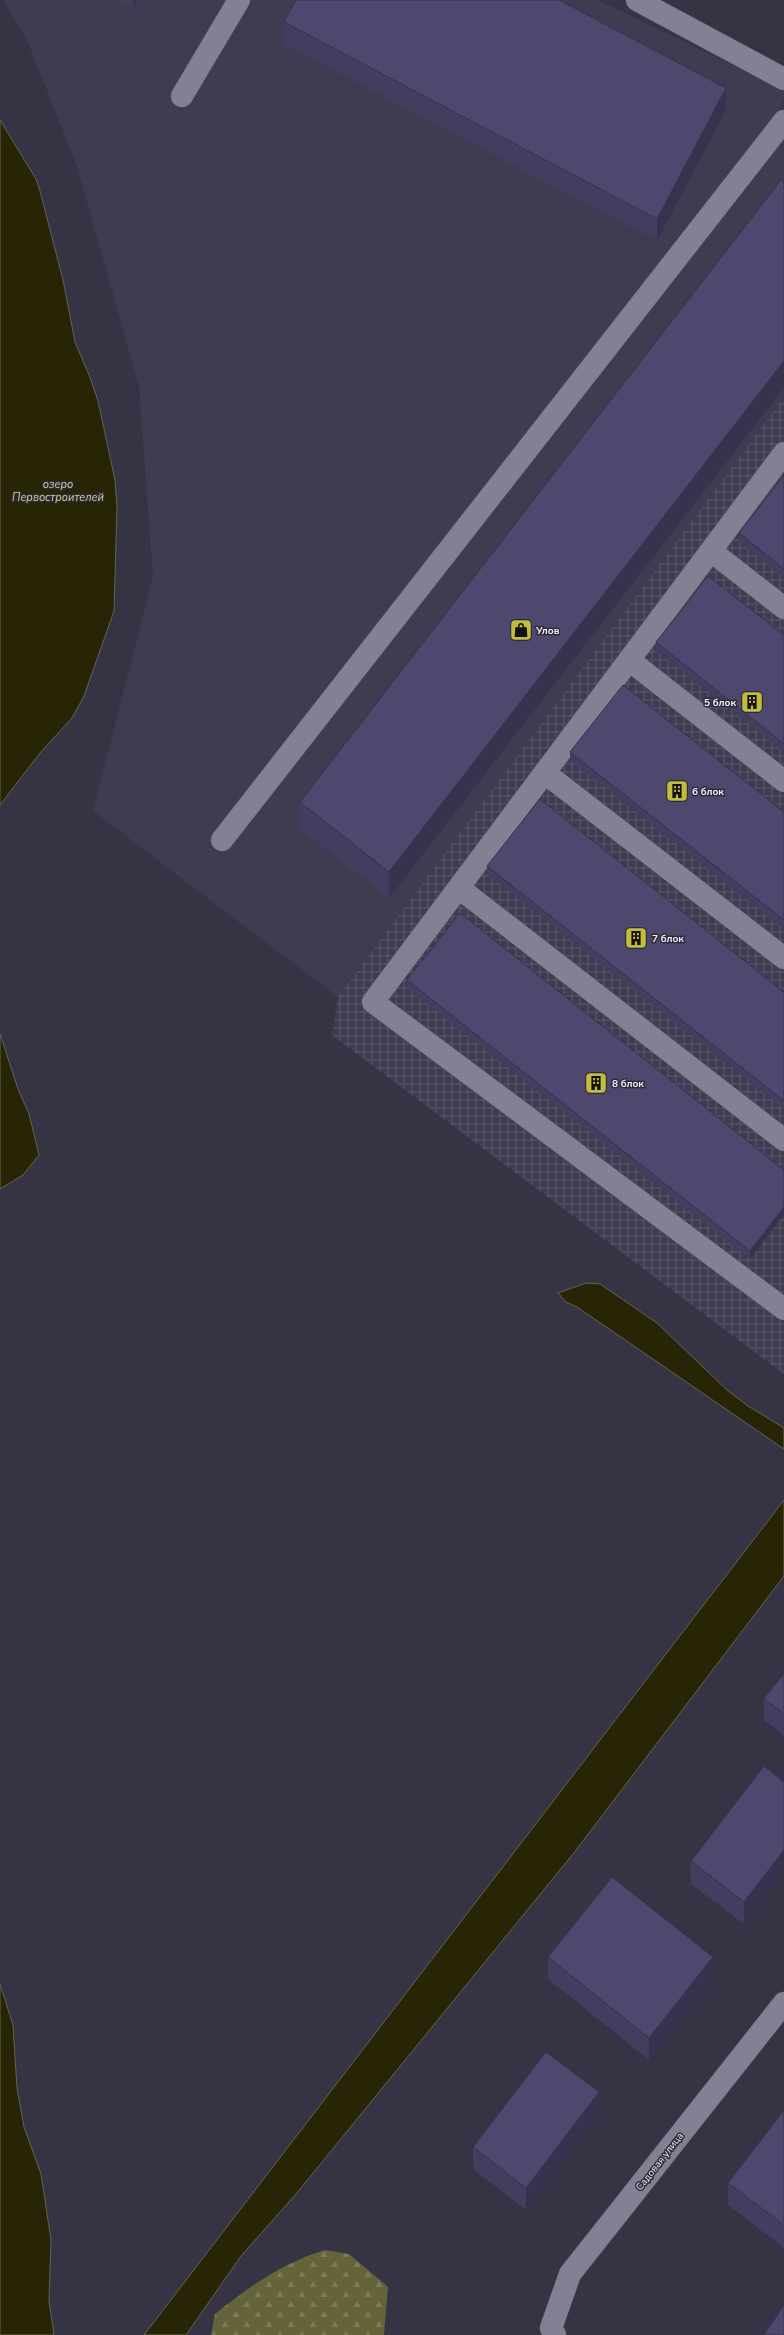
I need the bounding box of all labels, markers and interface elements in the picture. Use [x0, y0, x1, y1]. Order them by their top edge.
water label: озеро Первостроителей [12, 477, 104, 505]
shop icon: Улов [508, 617, 534, 643]
place label: Улов [535, 624, 560, 638]
building icon: 5 блок [739, 689, 765, 715]
place label: 5 блок [704, 696, 736, 710]
building icon: 6 блок [664, 778, 690, 804]
place label: 6 блок [692, 785, 724, 799]
building icon: 7 блок [623, 925, 649, 951]
place label: 7 блок [652, 932, 684, 946]
building icon: 8 блок [583, 1070, 609, 1096]
place label: 8 блок [612, 1077, 644, 1091]
street label: Садовая улица [633, 2130, 687, 2194]

